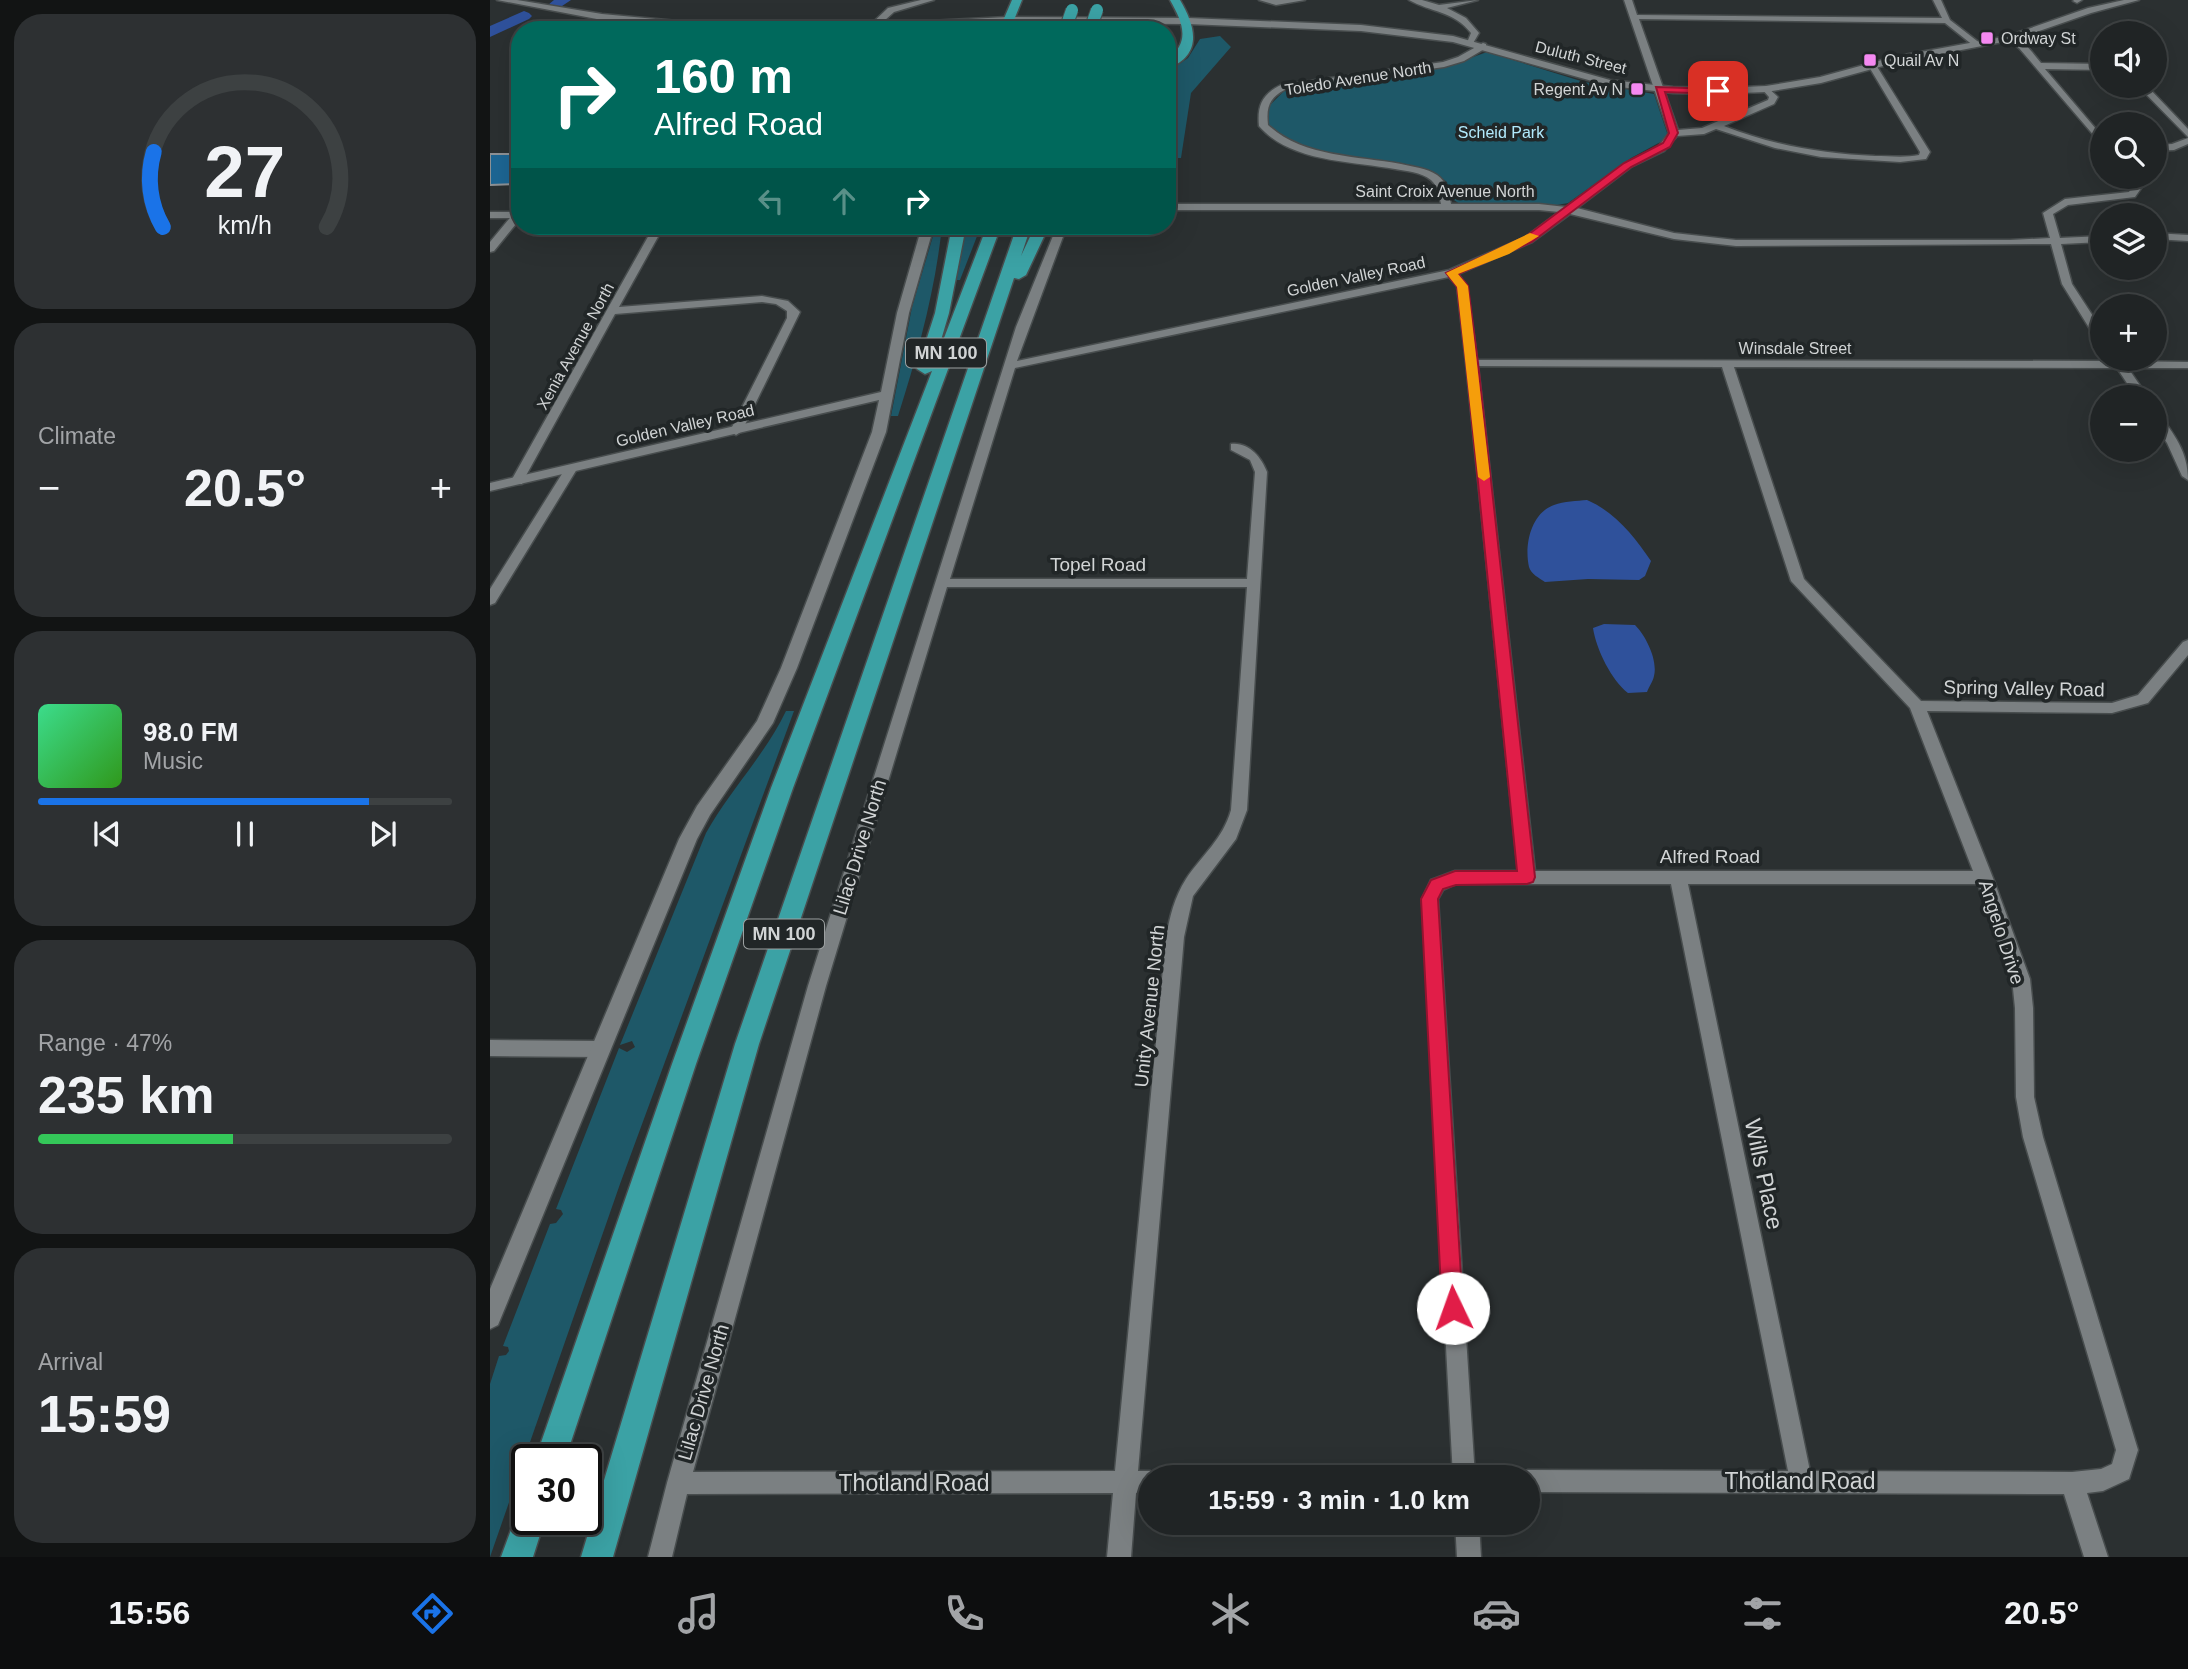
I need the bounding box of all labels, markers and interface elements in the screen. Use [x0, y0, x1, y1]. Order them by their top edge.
map controls [2090, 21, 2167, 462]
button: sound [2090, 21, 2167, 98]
marker: Ordway St [1979, 30, 1995, 46]
place label: Ordway St [2001, 30, 2076, 47]
street label: Duluth Street [1534, 38, 1629, 77]
icon: right [539, 49, 630, 140]
text: 160 m [654, 49, 793, 103]
marker: Quail Av N [1862, 52, 1878, 68]
place label: Quail Av N [1884, 52, 1959, 69]
street label: Toledo Avenue North [1284, 59, 1433, 98]
pin [1688, 61, 1748, 121]
icon: arrive [1699, 72, 1737, 110]
place label: Regent Av N [1533, 81, 1623, 98]
marker: Regent Av N [1629, 81, 1645, 97]
text: Alfred Road [654, 106, 823, 142]
button: search [2090, 112, 2167, 189]
park label: Scheid Park [1458, 124, 1545, 141]
text: 27 [205, 132, 285, 213]
icon: left [752, 182, 790, 220]
icon: ahead [825, 182, 863, 220]
icon: right [898, 182, 936, 220]
street label: Saint Croix Avenue North [1355, 183, 1535, 200]
button: layers [2090, 203, 2167, 280]
text: km/h [218, 211, 272, 239]
street label: Golden Valley Road [1285, 254, 1427, 299]
street label: Xenia Avenue North [534, 280, 617, 412]
button: + [2090, 294, 2167, 371]
road number: MN 100 [906, 338, 986, 368]
street label: Winsdale Street [1739, 340, 1852, 357]
button: − [2090, 385, 2167, 462]
street label: Golden Valley Road [614, 401, 756, 450]
text: Climate [38, 423, 116, 449]
text: 20.5° [184, 459, 306, 517]
text: − [38, 467, 60, 509]
text: + [430, 467, 452, 509]
street label: Topel Road [1050, 554, 1146, 575]
street label: Spring Valley Road [1943, 677, 2105, 700]
text: 98.0 FM [143, 717, 238, 747]
text: Music [143, 748, 203, 774]
street label: Lilac Drive North [829, 777, 890, 917]
icon: previous [88, 815, 126, 853]
icon: pause [226, 815, 264, 853]
icon: next [364, 815, 402, 853]
street label: Alfred Road [1660, 846, 1760, 867]
street label: Angelo Drive [1975, 877, 2028, 987]
road number: MN 100 [744, 919, 824, 948]
street label: Unity Avenue North [1131, 924, 1168, 1088]
text: Range · 47% [38, 1030, 172, 1056]
text: 235 km [38, 1066, 214, 1124]
street label: Wills Place [1740, 1116, 1788, 1232]
position arrow [1416, 1271, 1490, 1345]
street label: Lilac Drive North [674, 1322, 733, 1463]
text: Arrival [38, 1349, 103, 1375]
text: 15:59 [38, 1385, 171, 1443]
speed limit sign: 30 [511, 1444, 602, 1535]
street label: Thotland Road [1725, 1468, 1875, 1494]
street label: Thotland Road [839, 1470, 989, 1496]
text: 15:59 · 3 min · 1.0 km [1208, 1485, 1470, 1515]
icon: directions [408, 1589, 457, 1638]
icon: music [674, 1589, 723, 1638]
icon: phone [940, 1589, 989, 1638]
icon: climate [1206, 1589, 1255, 1638]
icon: car [1472, 1589, 1521, 1638]
icon: filters [1738, 1589, 1787, 1638]
text: 15:56 [109, 1595, 190, 1631]
text: 20.5° [2004, 1595, 2079, 1631]

